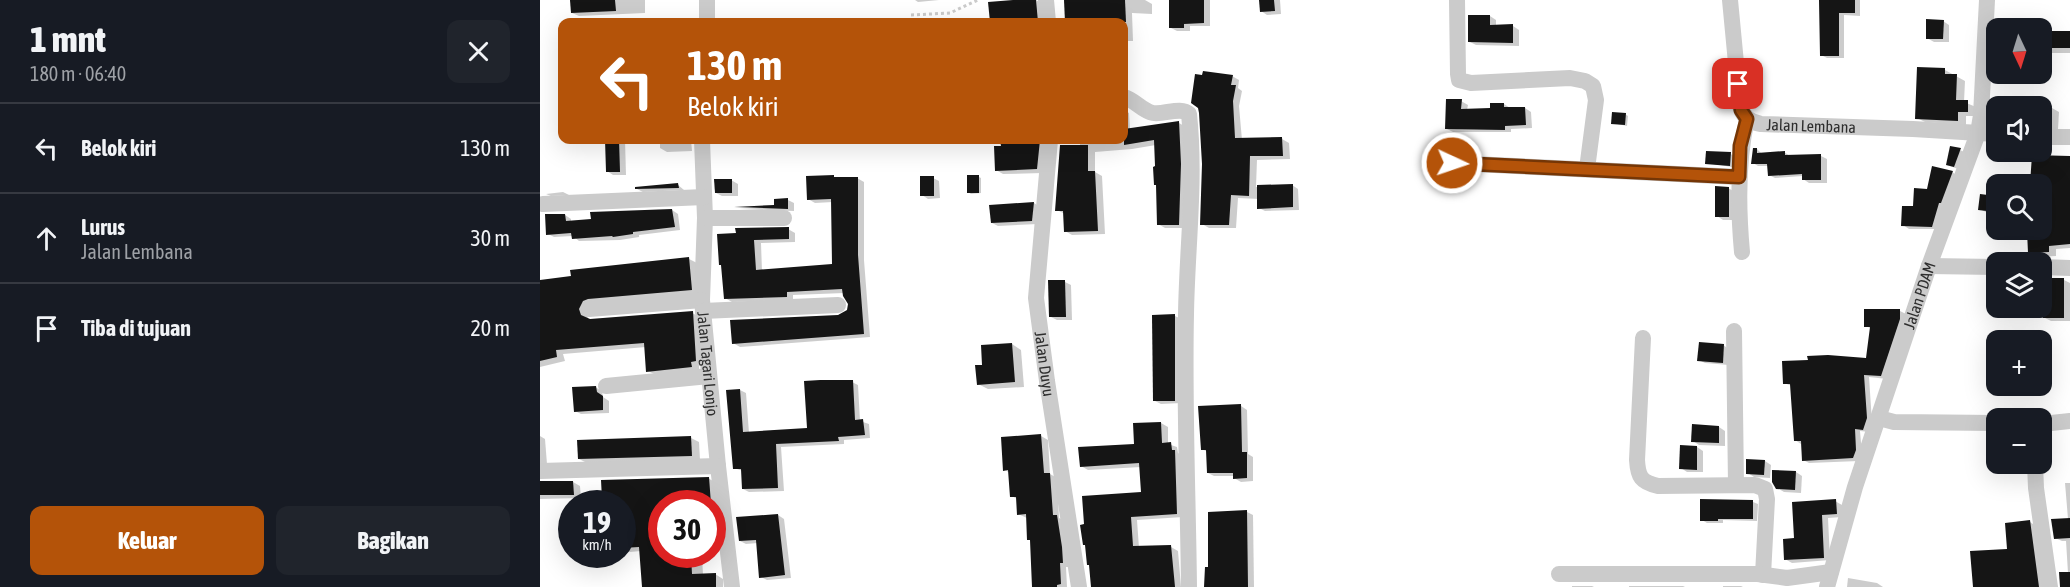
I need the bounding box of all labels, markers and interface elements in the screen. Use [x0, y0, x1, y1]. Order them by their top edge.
text: 1 mnt [30, 18, 106, 60]
north arrow [1986, 18, 2052, 84]
map controls [1986, 18, 2052, 474]
button: close [447, 20, 510, 83]
text: 130 m [687, 41, 782, 89]
icon: left [588, 42, 666, 120]
pin [1712, 58, 1763, 109]
text: 180 m · 06:40 [30, 62, 126, 85]
icon: arrive [1721, 67, 1754, 100]
text: Belok kiri [687, 91, 779, 122]
button: sound [1986, 96, 2052, 162]
street label: Jalan Lembana [1766, 115, 1856, 136]
position arrow [1420, 131, 1484, 195]
icon: left [30, 132, 63, 165]
text: Belok kiri [81, 135, 156, 161]
text: 130 m [460, 135, 510, 161]
button: search [1986, 174, 2052, 240]
text: Lurus [81, 214, 125, 240]
icon: ahead [30, 222, 63, 255]
text: 30 m [470, 225, 510, 251]
text: Jalan Lembana [81, 240, 193, 263]
button: layers [1986, 252, 2052, 318]
street label: Jalan PDAM [1900, 259, 1939, 331]
street label: Jalan Tagari Lonjo [694, 310, 722, 417]
icon: arrive [30, 312, 63, 345]
text: Tiba di tujuan [81, 315, 191, 341]
text: 20 m [470, 315, 510, 341]
street label: Jalan Duyu [1032, 330, 1058, 397]
button: + [1986, 330, 2052, 396]
button: − [1986, 408, 2052, 474]
speed limit sign: 30 [648, 490, 726, 568]
text: 19 [583, 505, 611, 539]
button: Keluar [30, 506, 264, 575]
button: Bagikan [276, 506, 510, 575]
text: km/h [582, 536, 612, 553]

